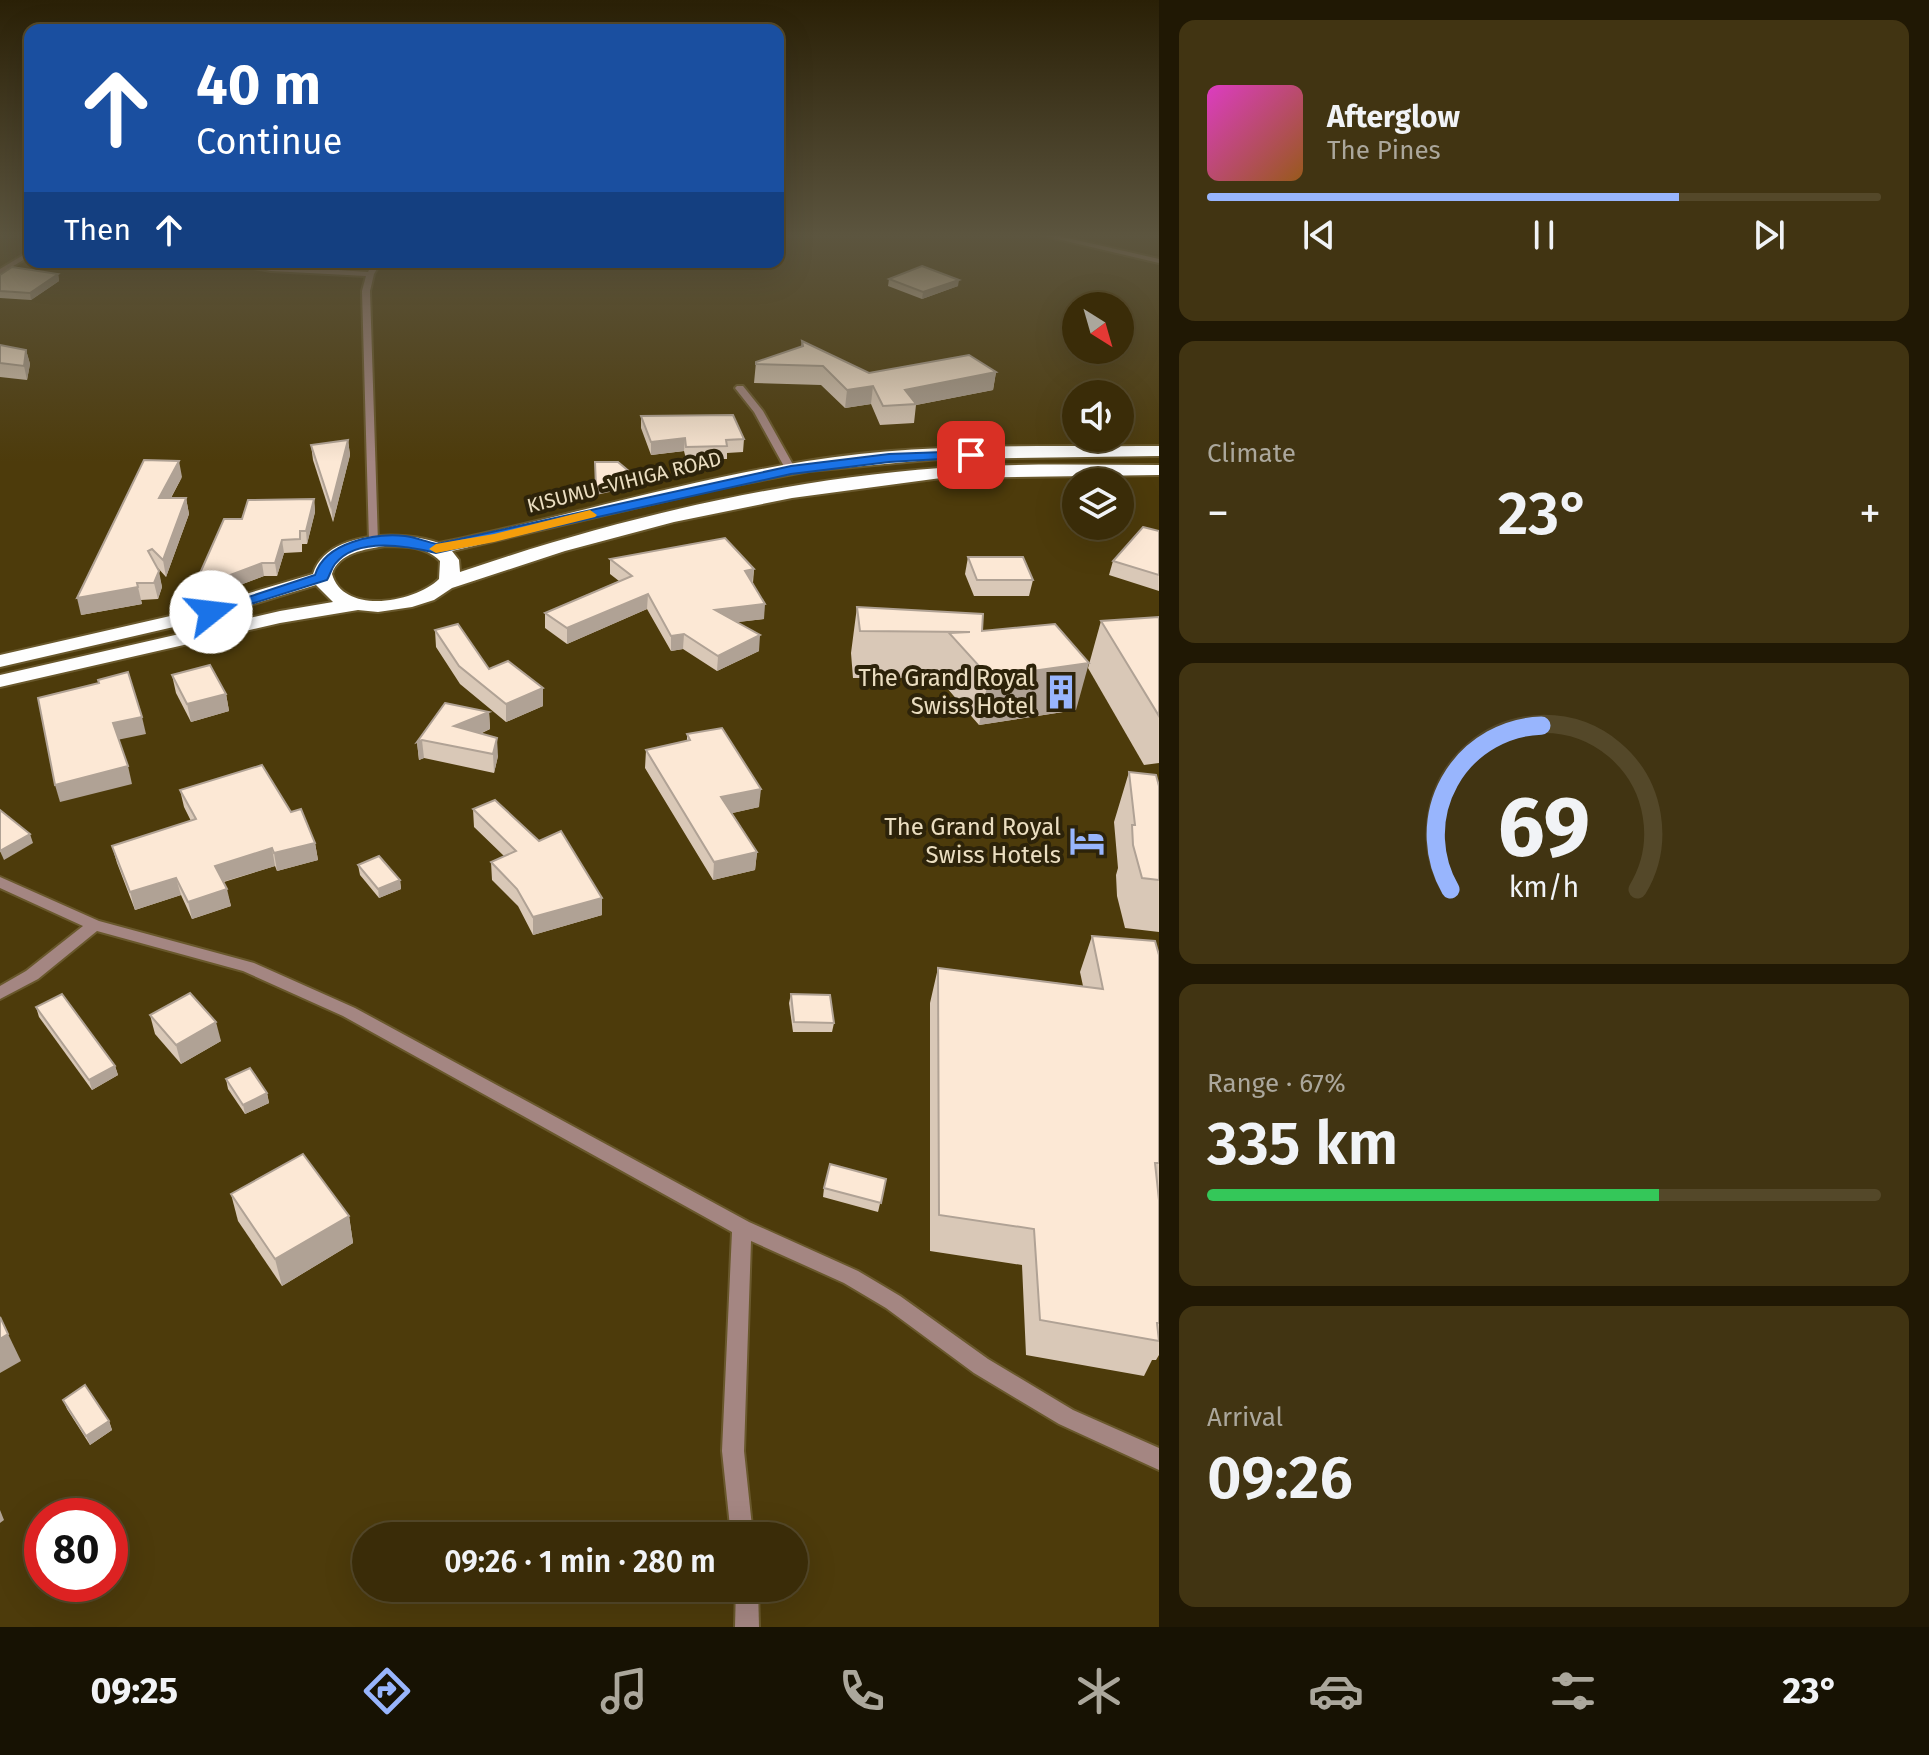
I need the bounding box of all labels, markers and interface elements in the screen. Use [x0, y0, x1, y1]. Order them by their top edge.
text: 40 m [196, 52, 321, 119]
icon: ahead [64, 56, 168, 160]
text: Afterglow [1327, 99, 1460, 135]
text: Continue [196, 120, 342, 164]
text: The Pines [1327, 135, 1441, 166]
icon: ahead [147, 208, 191, 252]
text: Then [64, 212, 131, 248]
icon: previous [1297, 213, 1341, 257]
icon: pause [1522, 213, 1566, 257]
icon: next [1747, 213, 1791, 257]
north arrow [1062, 292, 1134, 364]
map controls [1062, 292, 1134, 540]
button: sound [1062, 380, 1134, 452]
pin [937, 421, 1005, 489]
icon: arrive [949, 433, 993, 477]
text: Climate [1207, 438, 1296, 469]
street label: KISUMU -VIHIGA ROAD [524, 446, 724, 518]
button: layers [1062, 468, 1134, 540]
text: 23° [1498, 478, 1590, 550]
text: − [1207, 487, 1229, 540]
text: + [1859, 487, 1881, 540]
position arrow [169, 570, 253, 654]
place label: The Grand Royal Swiss Hotel [858, 664, 1035, 720]
building icon: The Grand Royal Swiss Hotel [1042, 673, 1080, 711]
text: 69 [1498, 777, 1590, 877]
place label: The Grand Royal Swiss Hotels [884, 813, 1061, 869]
hotel icon: The Grand Royal Swiss Hotels [1068, 822, 1106, 860]
text: km/h [1509, 870, 1579, 905]
text: Range · 67% [1207, 1068, 1346, 1099]
text: 335 km [1207, 1108, 1398, 1180]
text: Arrival [1207, 1402, 1283, 1433]
text: 09:26 [1207, 1442, 1353, 1514]
speed limit sign: 80 [24, 1498, 128, 1602]
text: 09:26 · 1 min · 280 m [444, 1544, 716, 1580]
icon: directions [359, 1663, 415, 1719]
icon: music [596, 1663, 652, 1719]
icon: phone [834, 1663, 890, 1719]
icon: climate [1071, 1663, 1127, 1719]
icon: car [1308, 1663, 1364, 1719]
icon: filters [1545, 1663, 1601, 1719]
text: 09:25 [91, 1669, 178, 1713]
text: 23° [1782, 1669, 1838, 1713]

